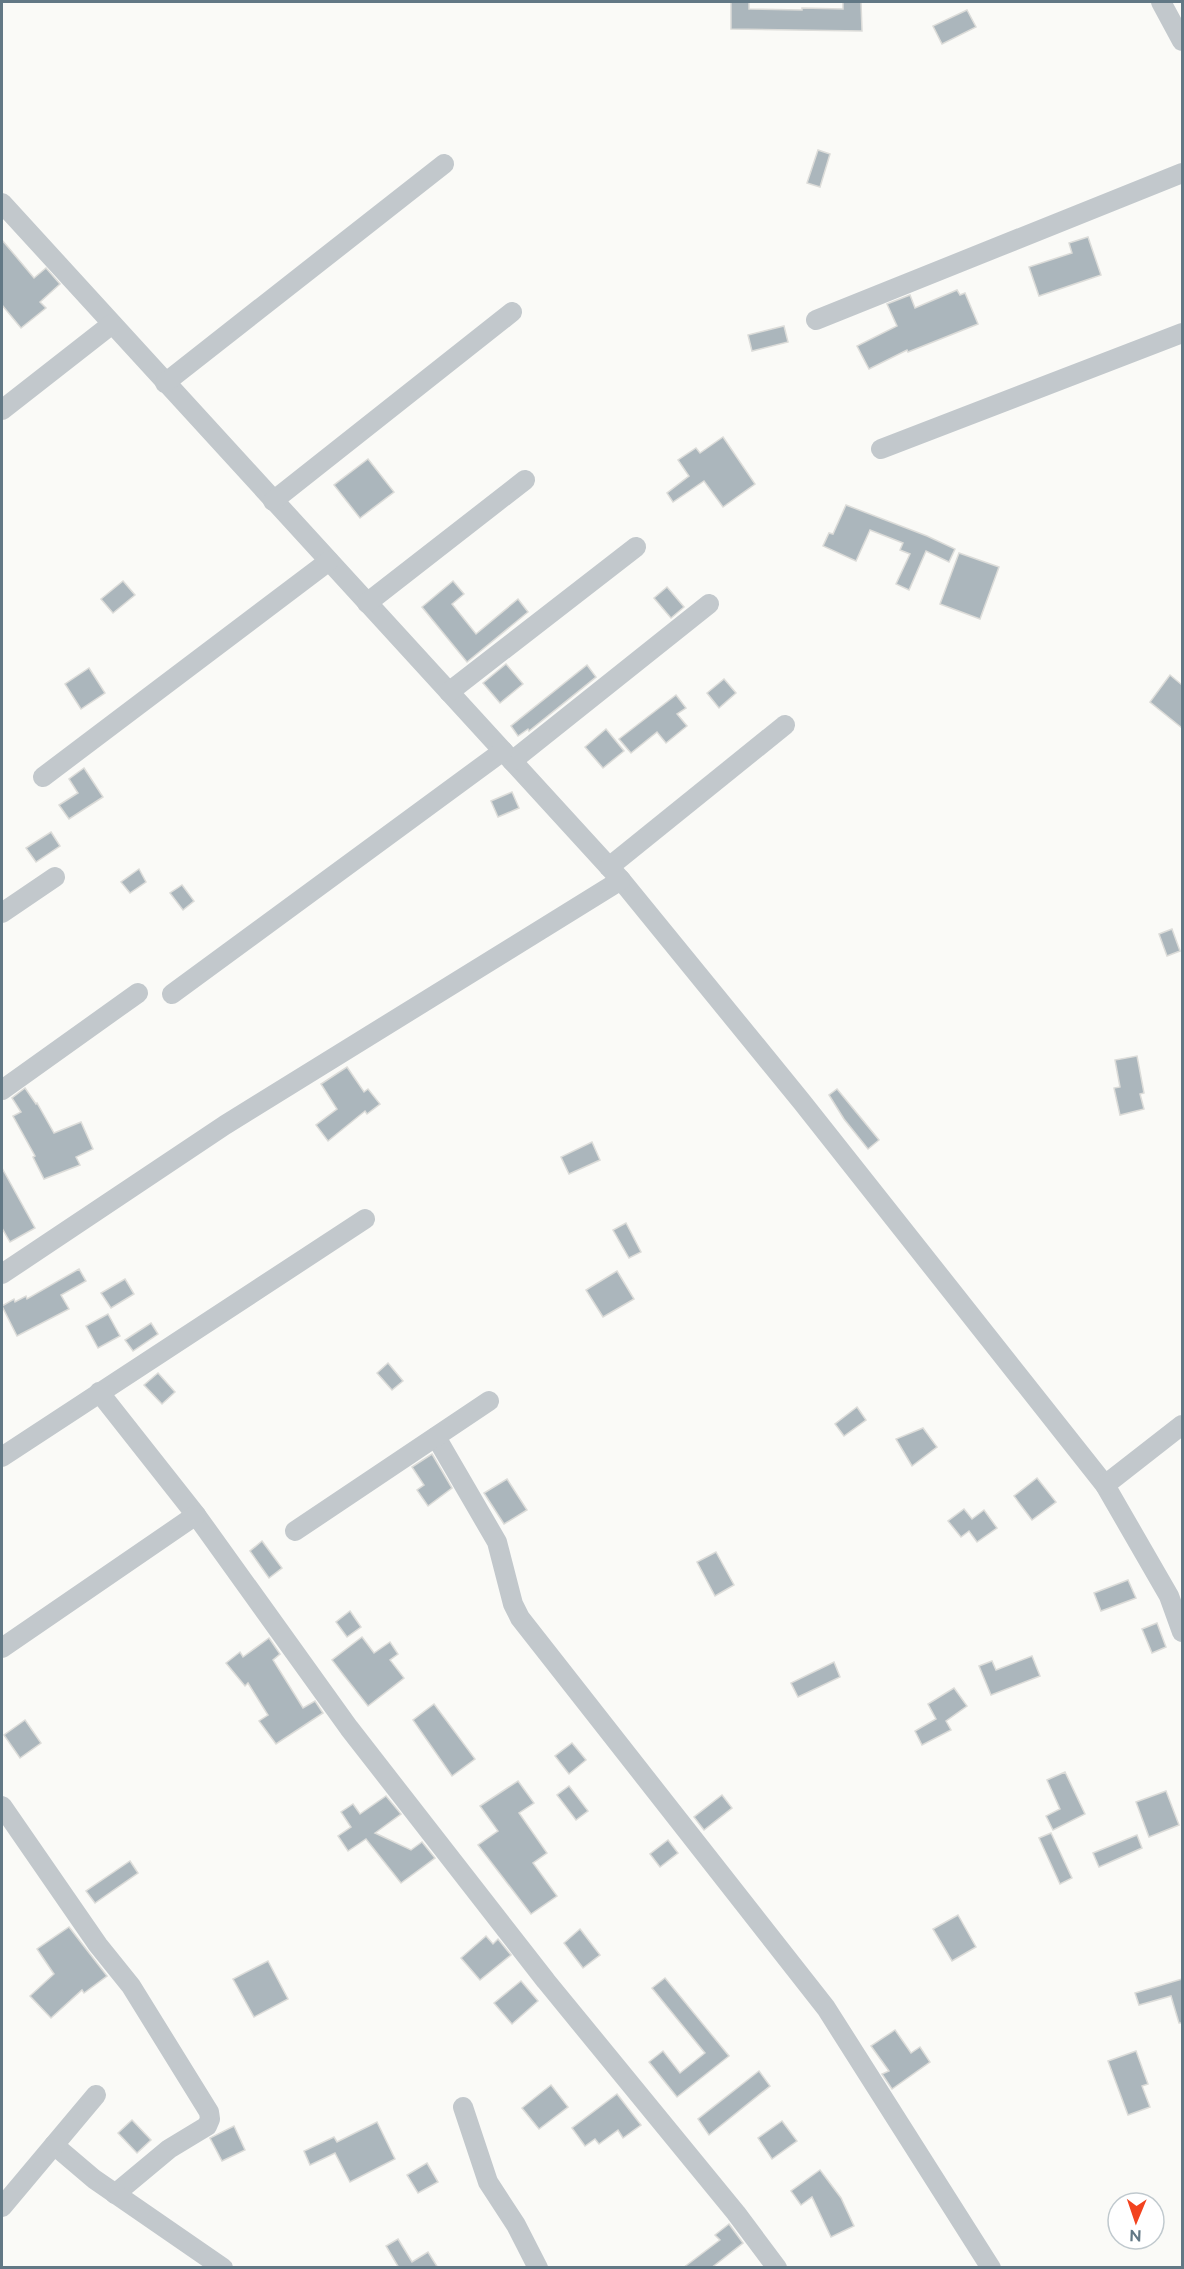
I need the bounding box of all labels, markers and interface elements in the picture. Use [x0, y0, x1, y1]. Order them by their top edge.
north arrow [1106, 2191, 1166, 2251]
text: N [1129, 2226, 1142, 2245]

